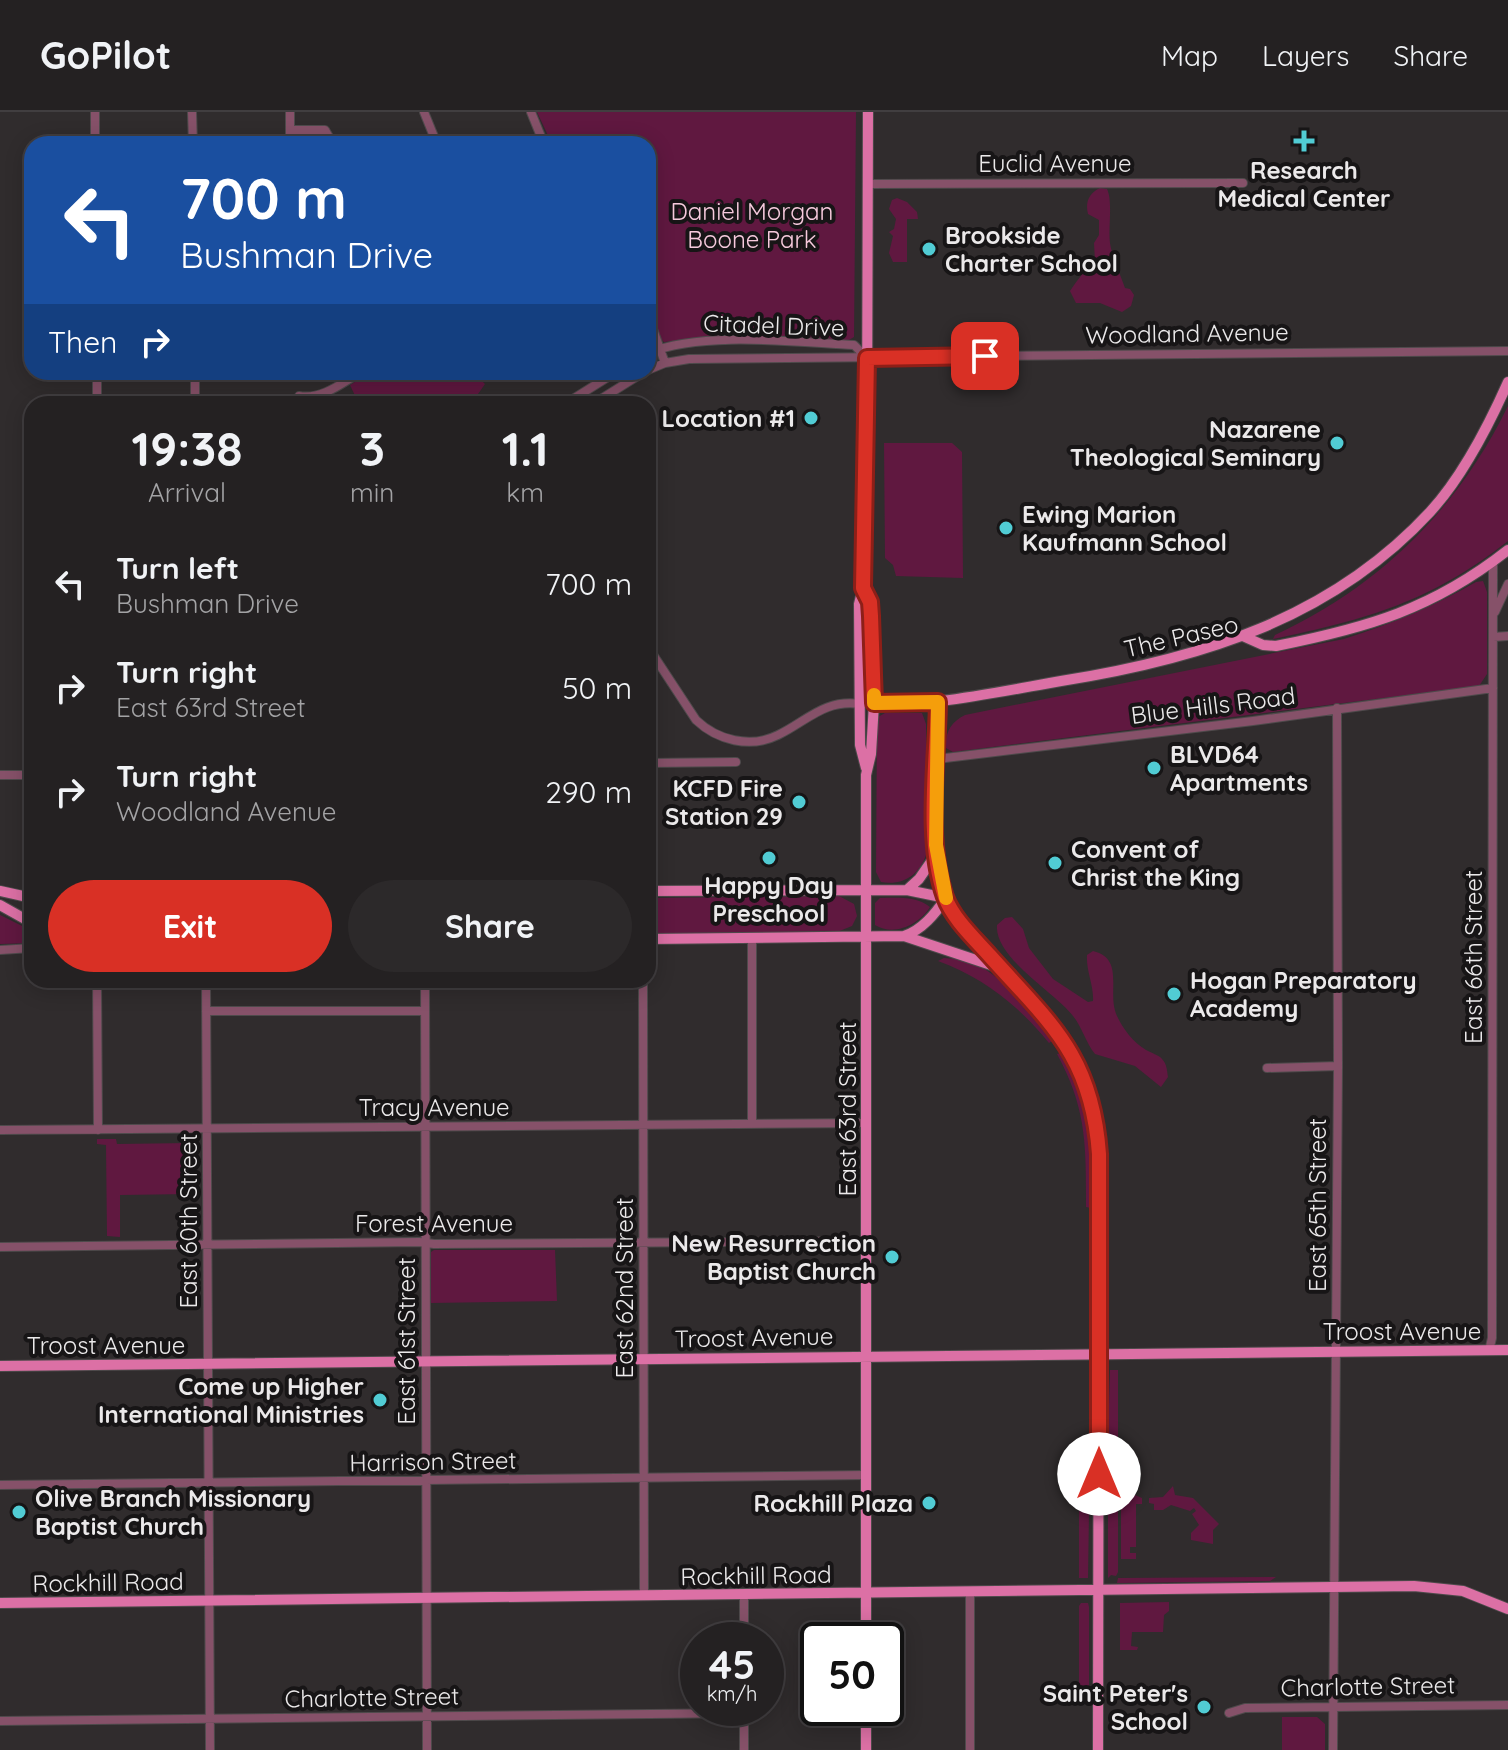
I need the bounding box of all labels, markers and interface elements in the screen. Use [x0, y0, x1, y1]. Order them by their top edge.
text: GoPilot [40, 31, 171, 79]
text: Map [1161, 38, 1218, 73]
text: Layers [1262, 38, 1349, 73]
text: Share [1393, 38, 1468, 73]
marker: Research Medical Center [1293, 130, 1315, 152]
street label: Euclid Avenue [978, 148, 1132, 178]
place label: Research Medical Center [1217, 155, 1391, 213]
text: 700 m [180, 163, 347, 233]
icon: left [48, 168, 152, 272]
park label: Daniel Morgan Boone Park [671, 196, 833, 254]
place label: Brookside Charter School [945, 220, 1118, 278]
text: Bushman Drive [180, 232, 433, 277]
marker: Brookside Charter School [920, 240, 938, 258]
street label: Citadel Drive [703, 308, 845, 342]
street label: Woodland Avenue [1085, 316, 1289, 350]
icon: right [133, 320, 177, 364]
pin [951, 322, 1019, 390]
text: Then [48, 323, 117, 361]
icon: arrive [963, 334, 1007, 378]
place label: Location #1 [662, 403, 795, 433]
marker: Location #1 [802, 409, 820, 427]
place label: Nazarene Theological Seminary [1070, 414, 1321, 472]
text: 19:38 [131, 418, 243, 478]
text: 3 [359, 418, 385, 478]
text: 1.1 [502, 418, 549, 478]
marker: Nazarene Theological Seminary [1328, 434, 1346, 452]
text: Arrival [148, 476, 226, 509]
text: min [350, 476, 394, 509]
text: km [506, 476, 544, 509]
place label: Ewing Marion Kaufmann School [1022, 499, 1227, 557]
marker: Ewing Marion Kaufmann School [997, 519, 1015, 537]
text: Turn left [116, 549, 239, 587]
icon: left [48, 562, 92, 606]
text: 700 m [545, 565, 632, 603]
text: Bushman Drive [116, 587, 299, 620]
street label: The Paseo [1121, 608, 1241, 664]
text: Turn right [116, 653, 257, 691]
icon: right [48, 666, 92, 710]
text: 50 m [562, 669, 632, 707]
street label: Blue Hills Road [1129, 680, 1297, 730]
text: East 63rd Street [116, 691, 306, 724]
place label: BLVD64 Apartments [1170, 739, 1308, 797]
text: Turn right [116, 757, 257, 795]
marker: BLVD64 Apartments [1145, 759, 1163, 777]
icon: right [48, 770, 92, 814]
text: 290 m [545, 773, 632, 811]
place label: KCFD Fire Station 29 [665, 773, 783, 831]
marker: KCFD Fire Station 29 [790, 793, 808, 811]
text: Woodland Avenue [116, 795, 336, 828]
place label: Convent of Christ the King [1071, 834, 1240, 892]
marker: Happy Day Preschool [760, 849, 778, 867]
marker: Convent of Christ the King [1046, 854, 1064, 872]
place label: Happy Day Preschool [704, 870, 834, 928]
street label: East 66th Street [1458, 870, 1488, 1044]
button: Exit [48, 880, 332, 972]
button: Share [348, 880, 632, 972]
place label: Hogan Preparatory Academy [1190, 965, 1417, 1023]
marker: Hogan Preparatory Academy [1165, 985, 1183, 1003]
street label: East 63rd Street [832, 1021, 862, 1197]
street label: Tracy Avenue [358, 1092, 510, 1122]
street label: East 65th Street [1302, 1118, 1332, 1292]
street label: East 60th Street [173, 1133, 203, 1309]
street label: East 62nd Street [609, 1198, 639, 1378]
street label: Forest Avenue [355, 1208, 513, 1238]
place label: New Resurrection Baptist Church [671, 1228, 876, 1286]
marker: New Resurrection Baptist Church [883, 1248, 901, 1266]
street label: East 61st Street [391, 1257, 421, 1425]
street label: Troost Avenue [1323, 1316, 1481, 1346]
street label: Troost Avenue [674, 1321, 834, 1353]
street label: Troost Avenue [27, 1330, 185, 1360]
place label: Come up Higher International Ministries [98, 1371, 364, 1429]
marker: Come up Higher International Ministries [371, 1391, 389, 1409]
position arrow [1057, 1432, 1141, 1516]
street label: Harrison Street [349, 1445, 517, 1477]
place label: Olive Branch Missionary Baptist Church [35, 1483, 311, 1541]
place label: Rockhill Plaza [754, 1488, 913, 1518]
marker: Rockhill Plaza [920, 1494, 938, 1512]
marker: Olive Branch Missionary Baptist Church [10, 1503, 28, 1521]
street label: Rockhill Road [680, 1559, 832, 1591]
street label: Rockhill Road [32, 1566, 184, 1598]
speed limit sign: 50 [800, 1622, 904, 1726]
text: 45 [709, 1639, 755, 1689]
street label: Charlotte Street [1280, 1669, 1456, 1703]
place label: Saint Peter's School [1043, 1678, 1188, 1736]
street label: Charlotte Street [284, 1680, 460, 1714]
text: km/h [707, 1681, 757, 1706]
marker: Saint Peter's School [1195, 1698, 1213, 1716]

